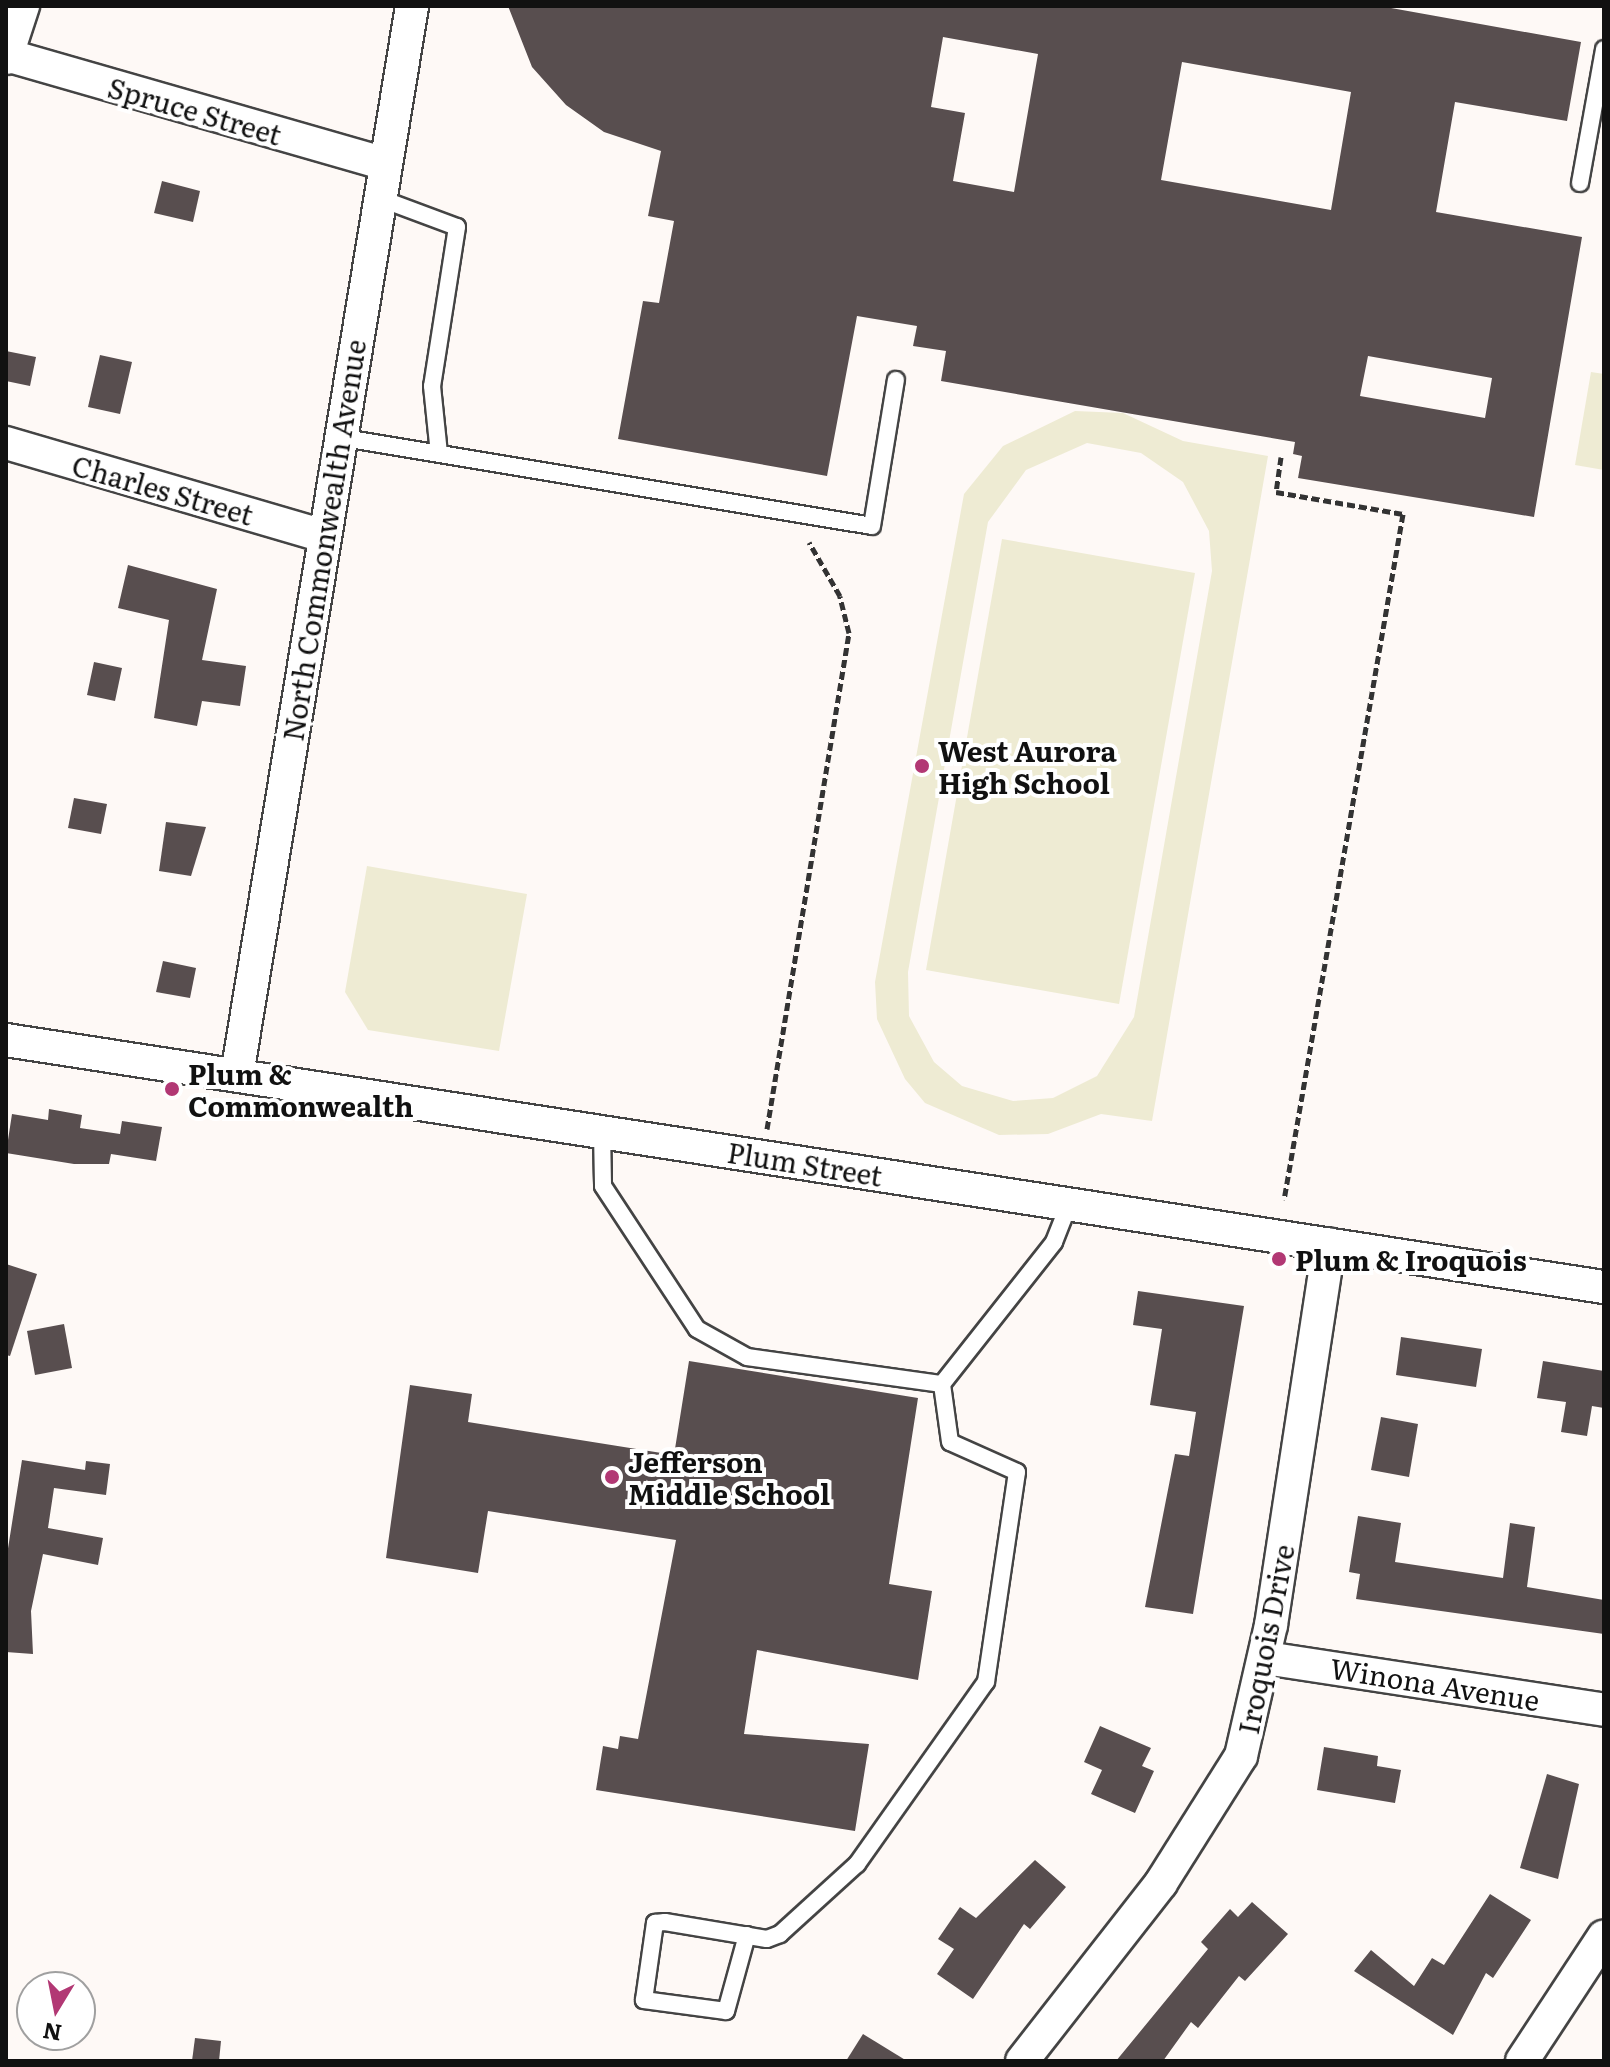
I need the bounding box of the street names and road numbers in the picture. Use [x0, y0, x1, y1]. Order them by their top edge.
street label: Spruce Street [104, 69, 286, 151]
street label: North Commonwealth Avenue [275, 337, 371, 743]
street label: Charles Street [69, 447, 257, 531]
street label: Plum Street [725, 1134, 885, 1192]
street label: Iroquois Drive [1230, 1541, 1300, 1737]
street label: Winona Avenue [1328, 1650, 1542, 1716]

